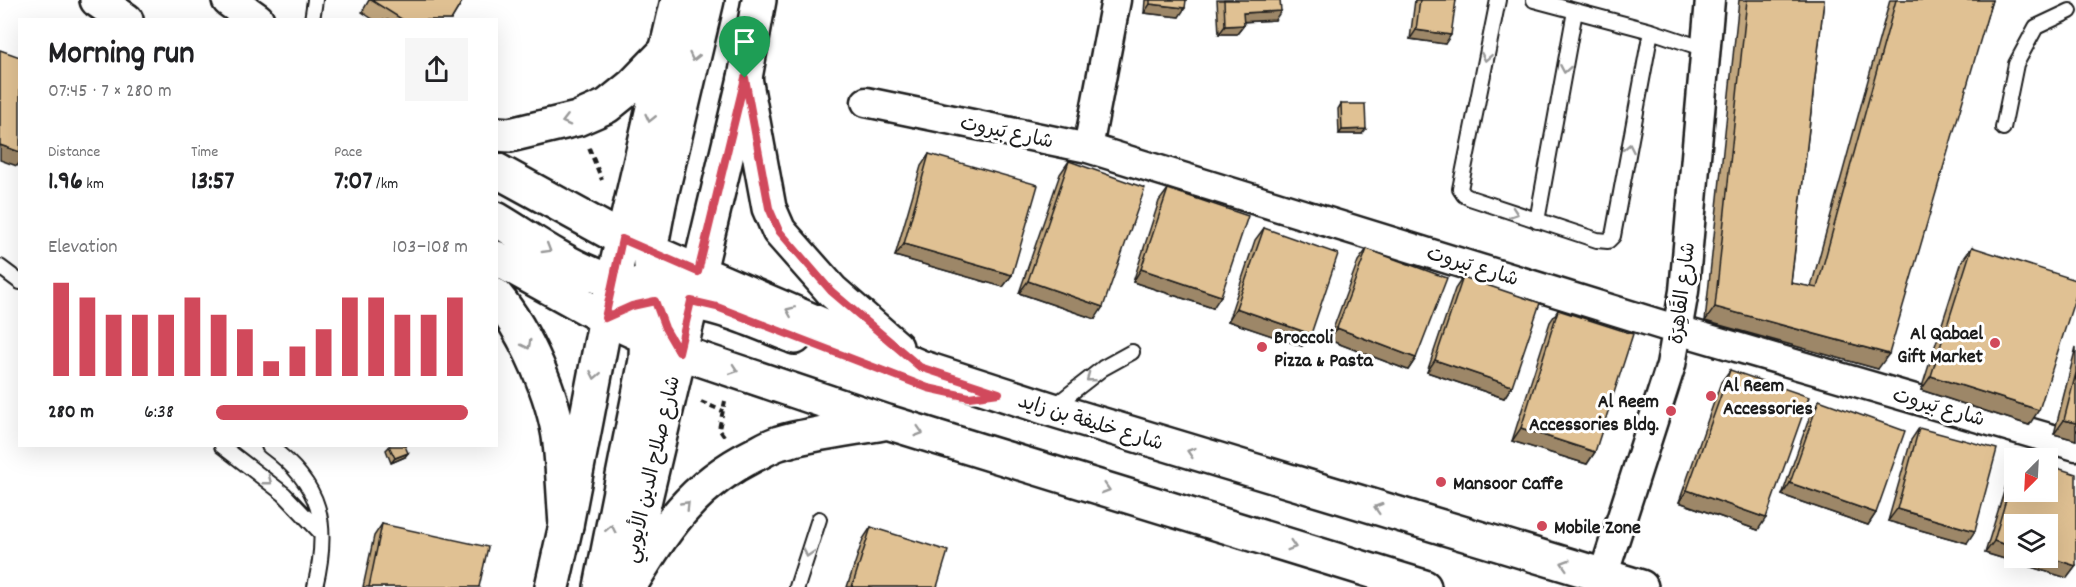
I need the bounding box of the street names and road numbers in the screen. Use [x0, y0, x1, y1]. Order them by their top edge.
street label: شارع بَيروت [957, 110, 1056, 157]
street label: شارع بَيروت [1423, 241, 1522, 295]
street label: شارع القَاهِرَة [1663, 241, 1704, 346]
street label: شارع صلاح الدين الأيوبي [617, 373, 690, 566]
street label: شارع بَيروت [1889, 382, 1988, 435]
street label: شارع خليفة بن زايد [1014, 388, 1166, 459]

